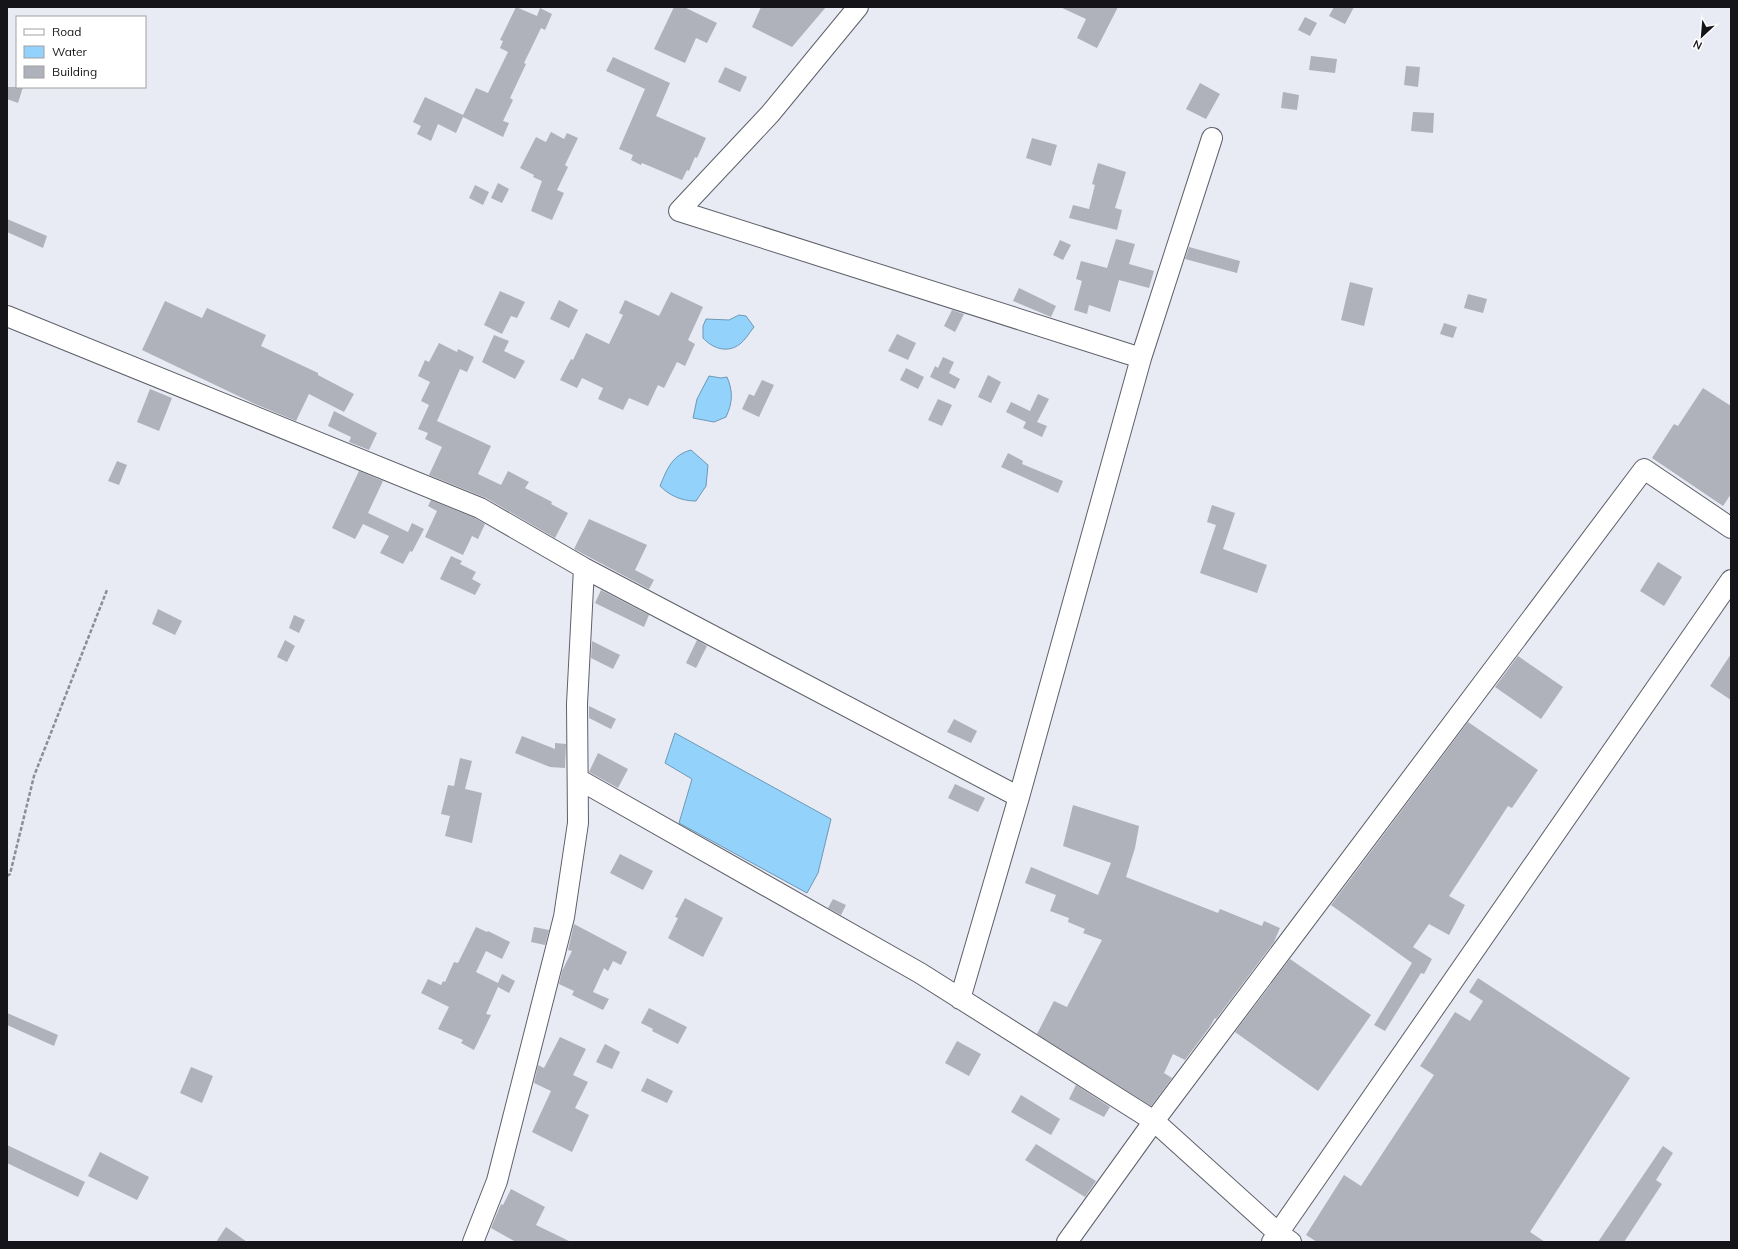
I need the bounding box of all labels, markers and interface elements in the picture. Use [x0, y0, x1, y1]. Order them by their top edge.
legend [16, 16, 146, 88]
north arrow [1682, 16, 1722, 56]
text: Road [52, 24, 81, 39]
text: N [1691, 37, 1704, 53]
text: Water [52, 44, 88, 59]
text: Building [52, 64, 97, 79]

